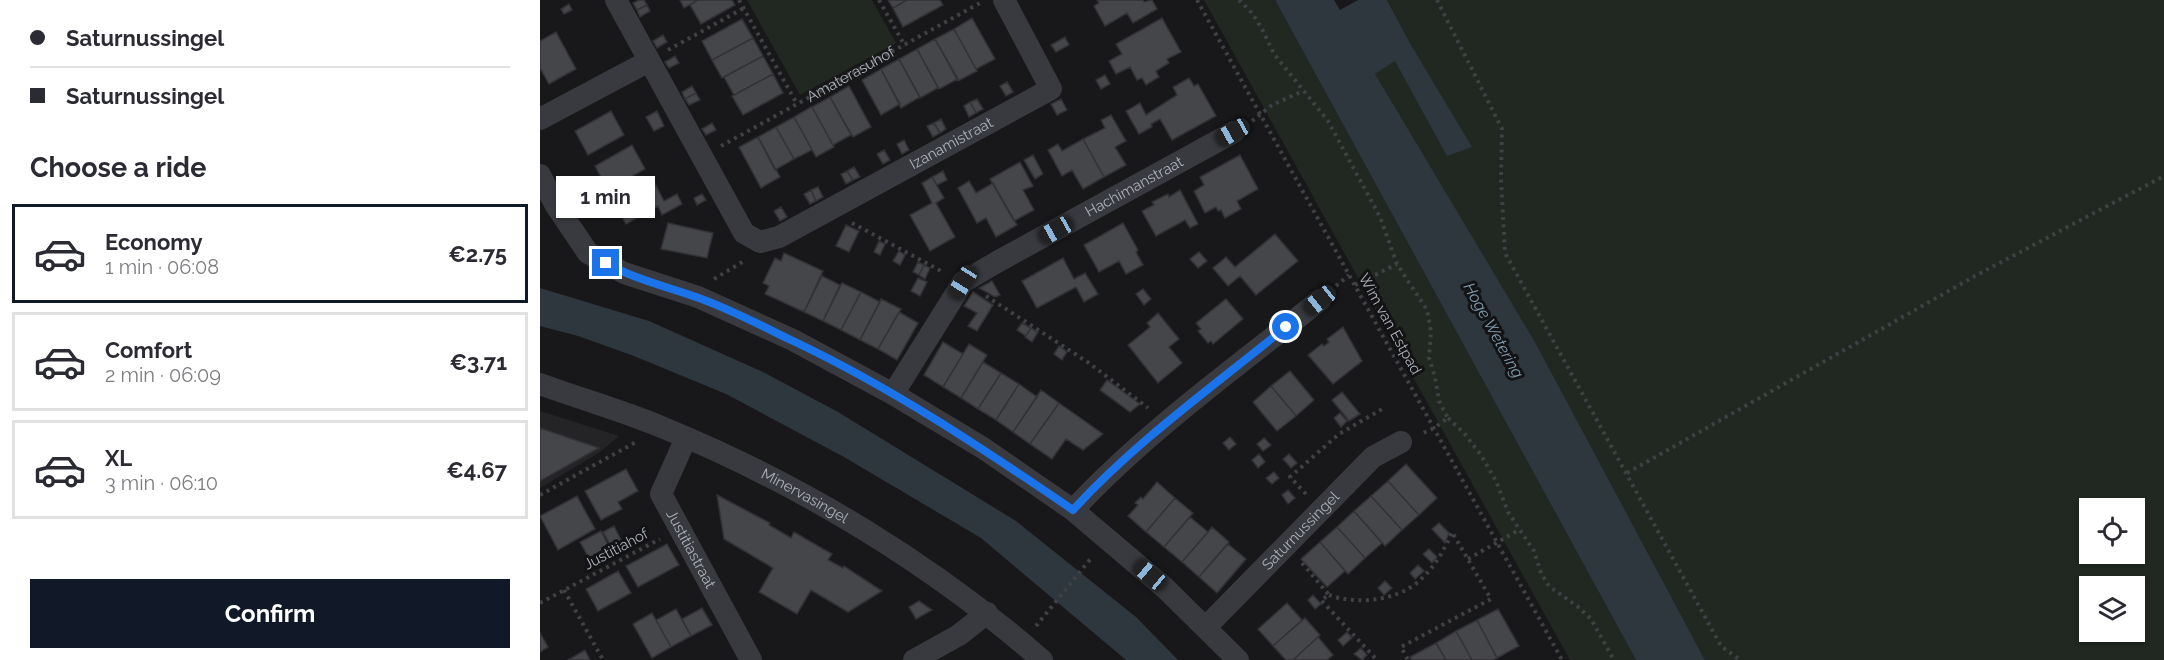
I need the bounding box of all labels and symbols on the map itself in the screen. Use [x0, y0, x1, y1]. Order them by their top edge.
street label: Amaterasuhof [803, 42, 899, 106]
street label: Izanamistraat [907, 113, 996, 173]
car [1213, 115, 1253, 149]
street label: Hachimanstraat [1082, 153, 1186, 221]
callout: 1 min [556, 176, 656, 218]
car [1036, 213, 1076, 247]
route end [592, 249, 619, 276]
car [946, 262, 980, 302]
street label: Wim van Estpad [1355, 270, 1425, 378]
water label: Hoge Wetering [1460, 279, 1528, 382]
car [1300, 282, 1340, 318]
route start [1272, 313, 1299, 340]
street label: Minervasingel [758, 465, 852, 528]
street label: Saturnussingel [1258, 487, 1344, 574]
street label: Justitiastraat [662, 507, 720, 592]
street label: Justitiahof [581, 524, 652, 574]
car [1130, 557, 1170, 593]

